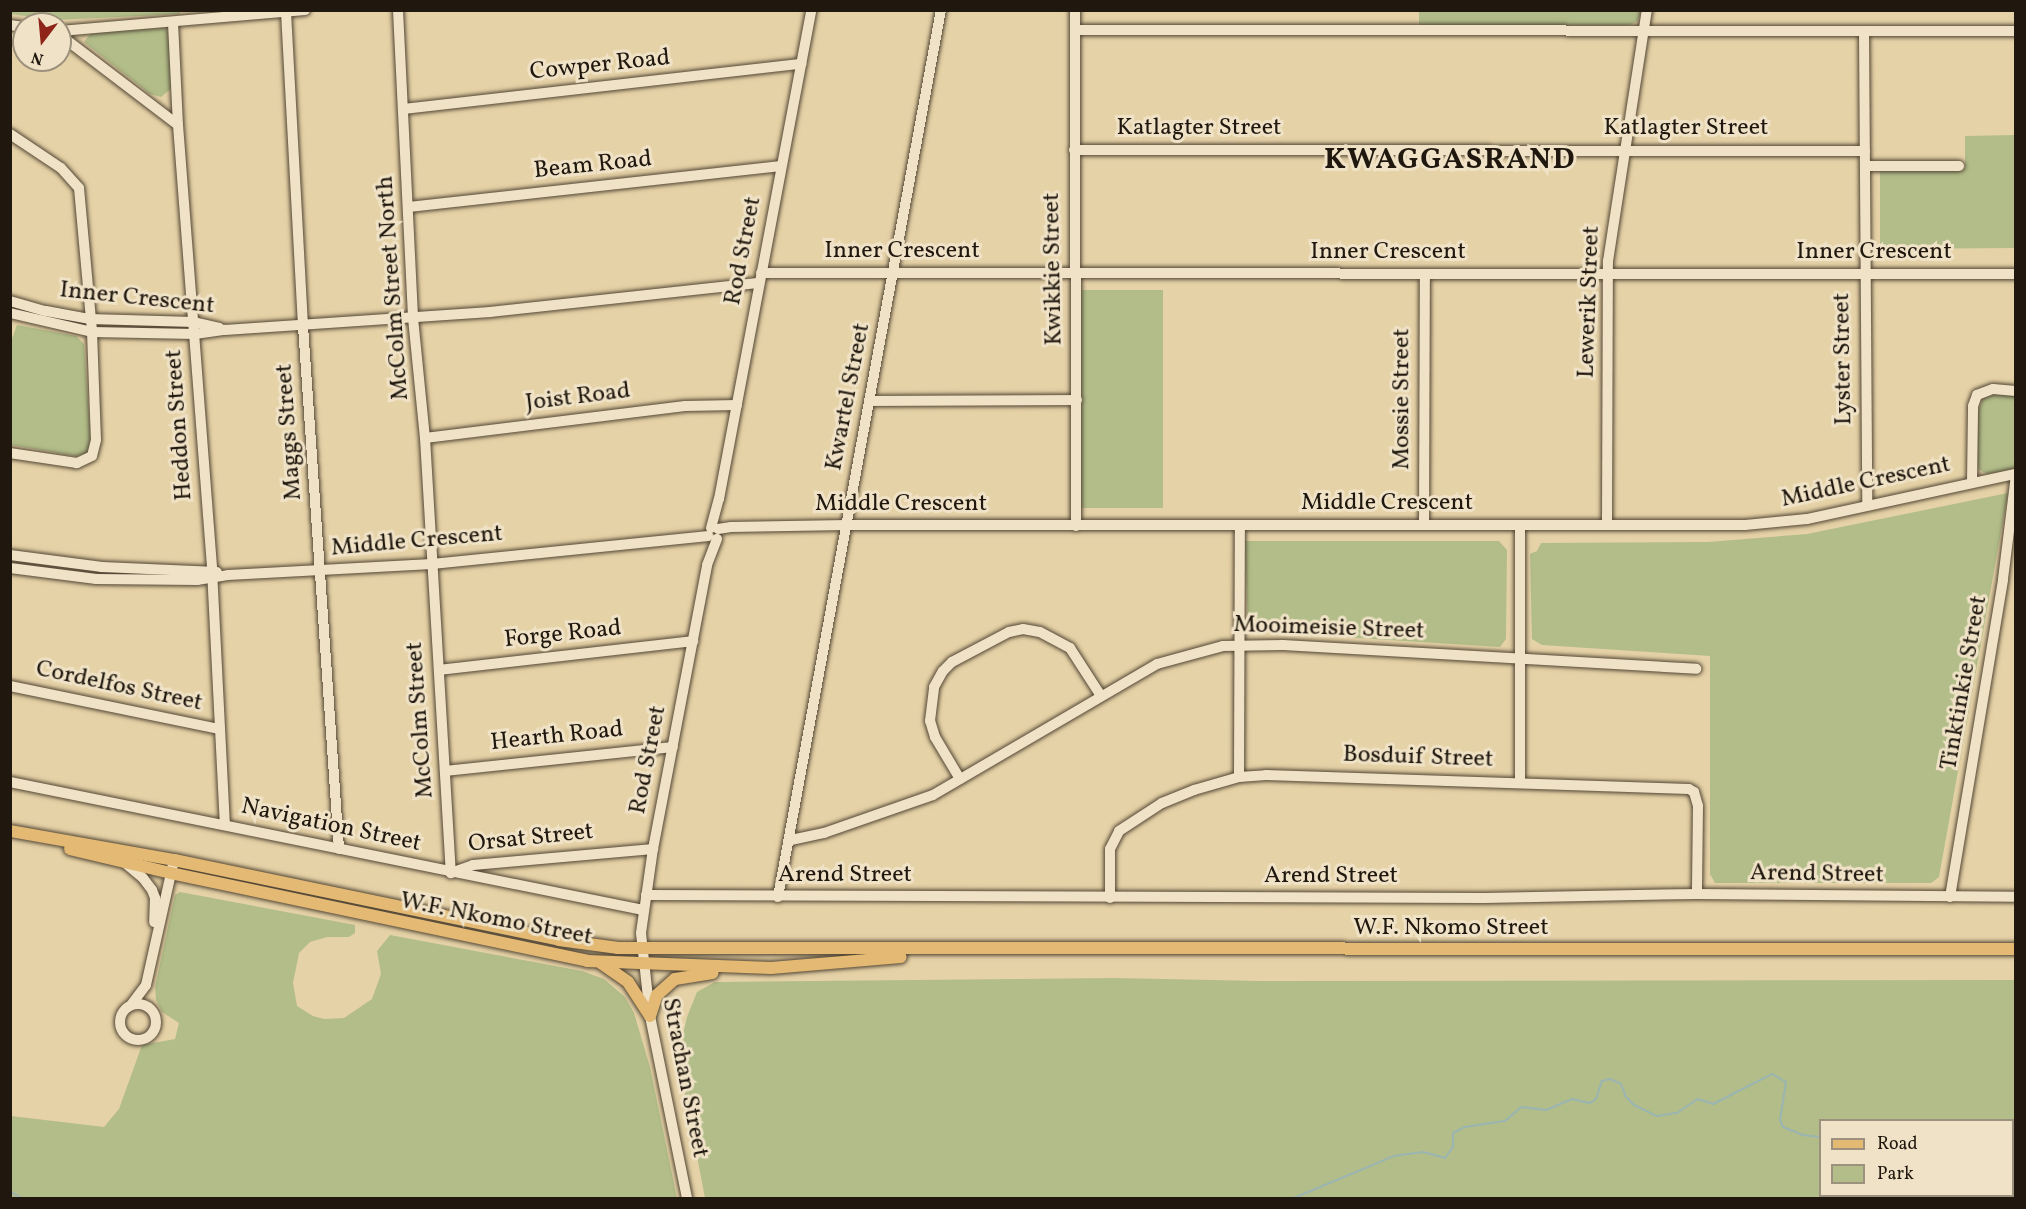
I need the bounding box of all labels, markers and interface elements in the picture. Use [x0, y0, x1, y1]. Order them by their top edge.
north arrow [12, 12, 72, 72]
street label: Cowper Road [528, 44, 672, 88]
text: N [29, 45, 46, 70]
street label: Katlagter Street [1117, 115, 1281, 143]
street label: Katlagter Street [1604, 115, 1768, 143]
district label: KWAGGASRAND [1324, 142, 1576, 178]
street label: Beam Road [533, 145, 653, 187]
street label: McColm Street North [372, 175, 416, 401]
street label: Kwikkie Street [1038, 192, 1070, 346]
street label: Rod Street [719, 194, 769, 308]
street label: Lewerik Street [1573, 225, 1607, 379]
street label: Inner Crescent [824, 238, 980, 266]
street label: Inner Crescent [1310, 239, 1466, 267]
street label: Inner Crescent [1796, 239, 1952, 267]
street label: Inner Crescent [58, 277, 216, 321]
street label: Lyster Street [1828, 293, 1860, 425]
street label: Kwartel Street [821, 321, 877, 473]
street label: Mossie Street [1389, 328, 1417, 470]
street label: Heddon Street [160, 349, 200, 501]
street label: Maggs Street [271, 363, 309, 501]
street label: Joist Road [524, 377, 632, 419]
street label: Middle Crescent [1779, 451, 1953, 515]
street label: Middle Crescent [1301, 490, 1473, 518]
street label: Middle Crescent [815, 491, 987, 519]
street label: Middle Crescent [330, 520, 504, 564]
street label: Tinktinkie Street [1935, 593, 1995, 773]
street label: Mooimeisie Street [1233, 611, 1425, 647]
street label: Forge Road [503, 615, 623, 655]
street label: McColm Street [401, 641, 441, 799]
street label: Cordelfos Street [33, 655, 205, 719]
street label: Rod Street [624, 703, 674, 817]
street label: Hearth Road [489, 716, 625, 758]
street label: Bosduif Street [1343, 741, 1493, 775]
street label: Navigation Street [238, 793, 424, 859]
street label: Orsat Street [467, 818, 595, 860]
street label: Arend Street [1750, 859, 1884, 891]
street label: Arend Street [778, 862, 912, 890]
street label: Arend Street [1264, 863, 1398, 891]
street label: W.F. Nkomo Street [397, 887, 595, 953]
street label: W.F. Nkomo Street [1353, 915, 1549, 943]
street label: Strachan Street [654, 996, 714, 1160]
legend [1819, 1119, 2014, 1197]
text: Road [1877, 1132, 1918, 1157]
text: Park [1877, 1162, 1914, 1187]

